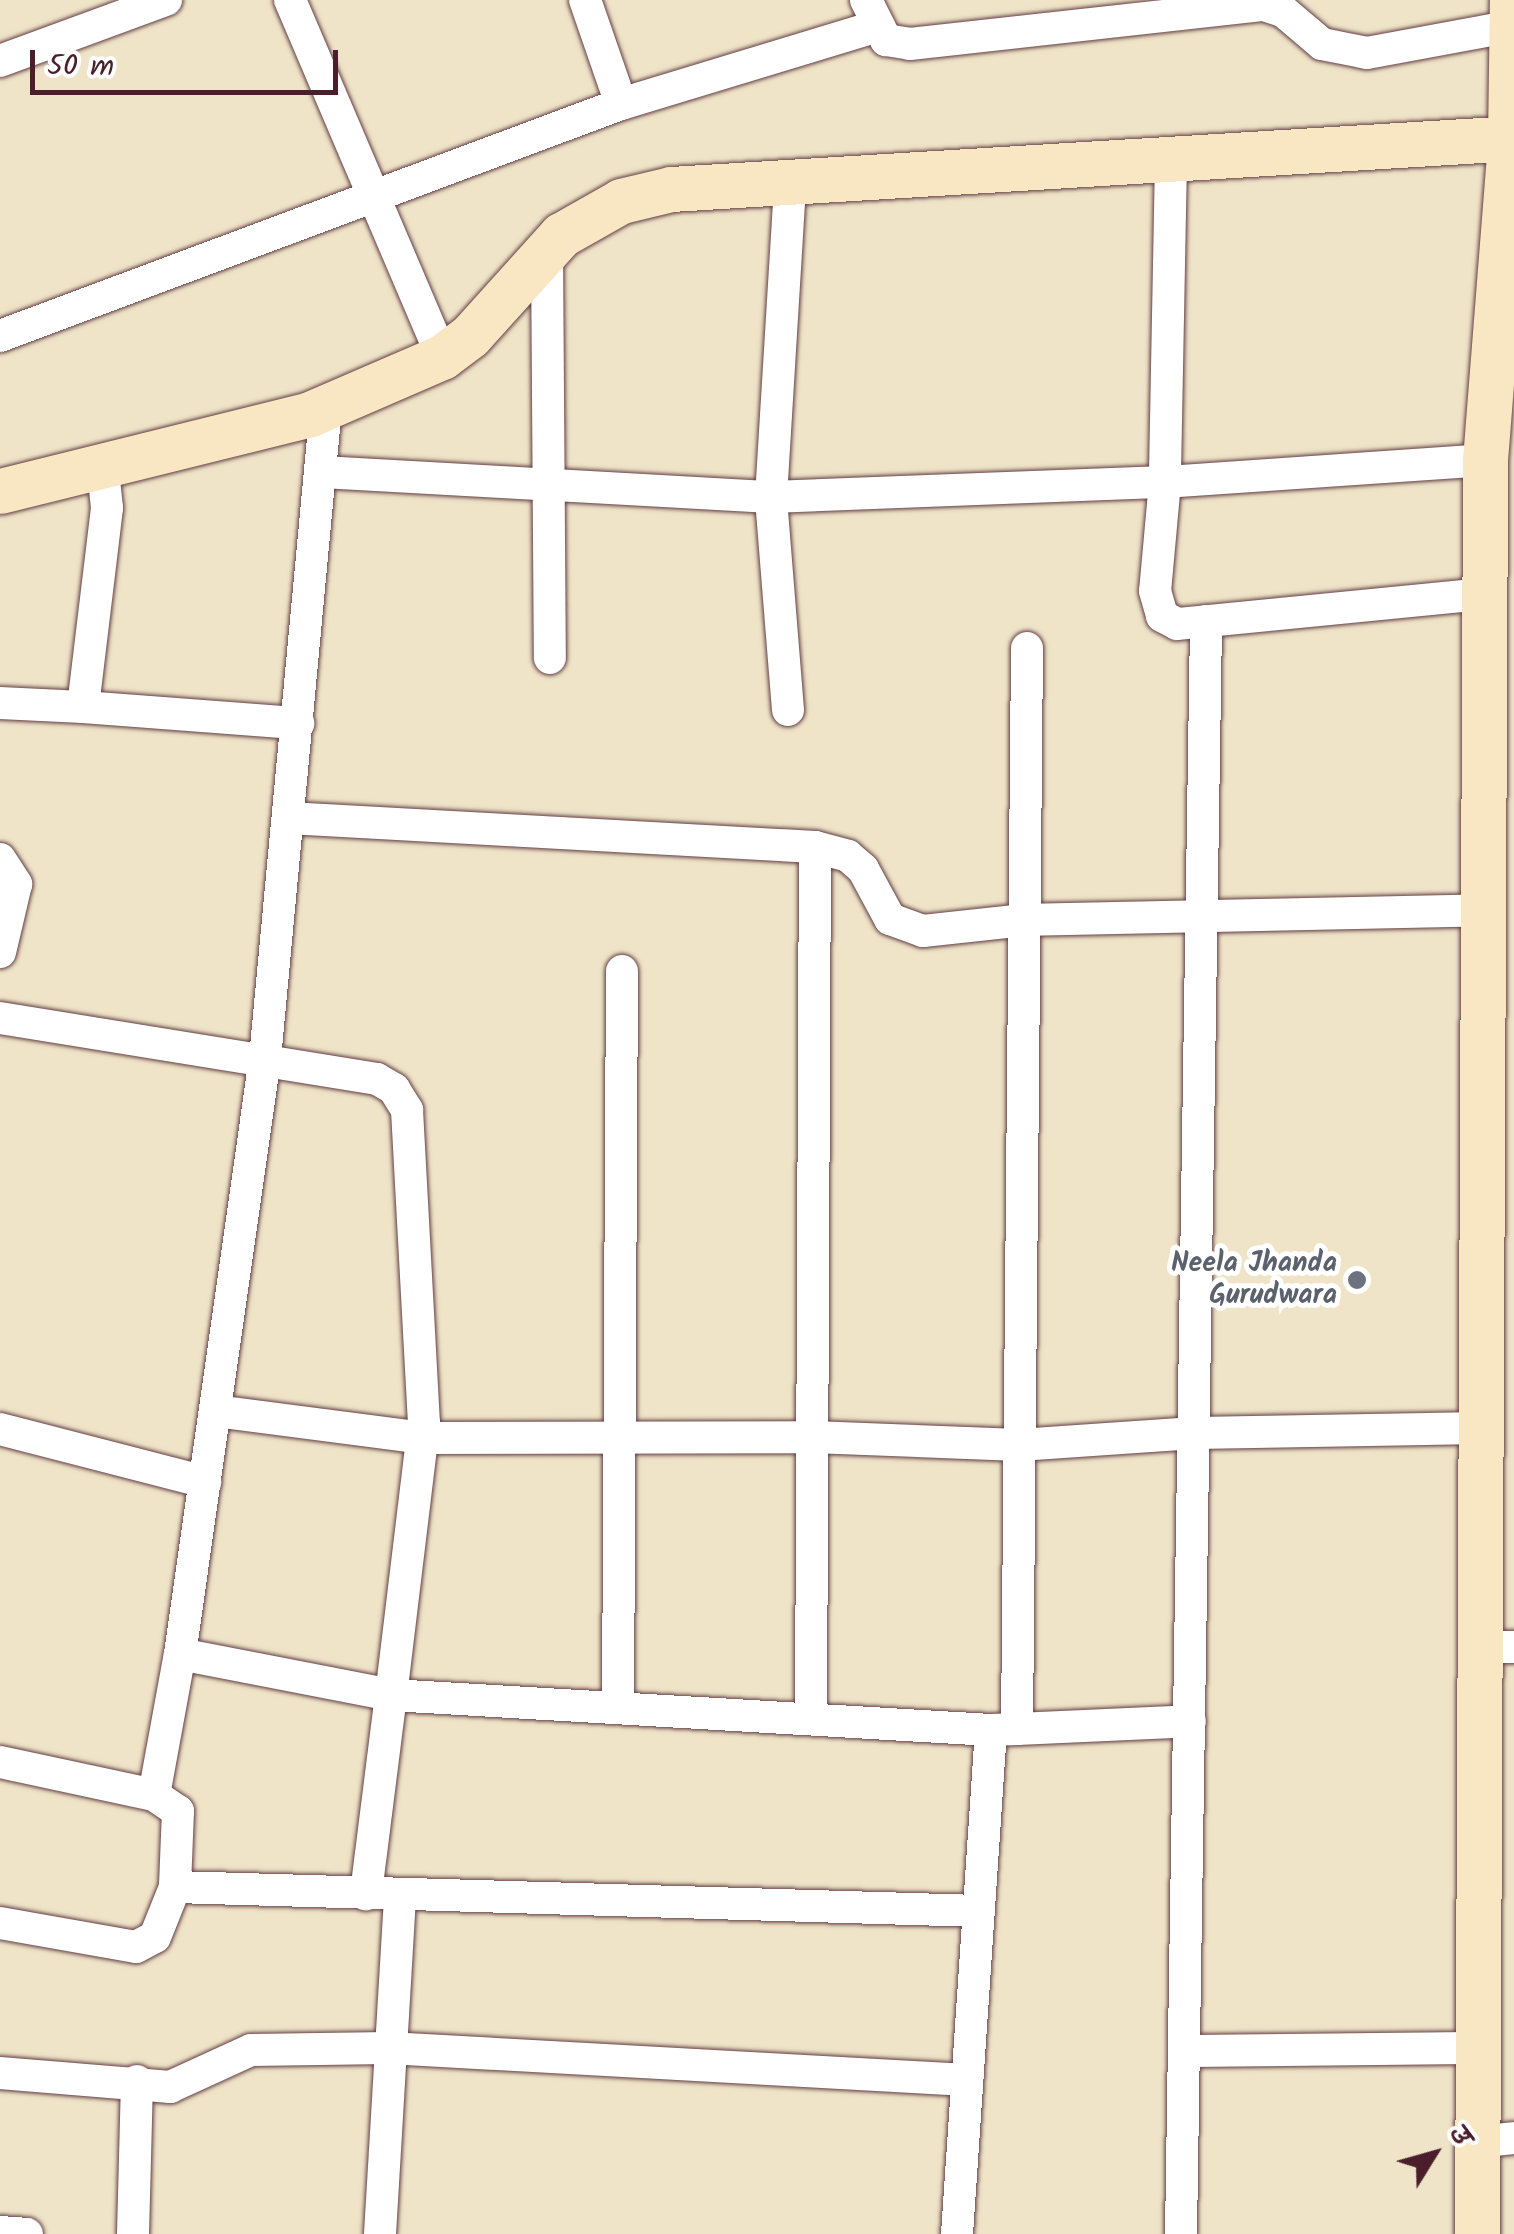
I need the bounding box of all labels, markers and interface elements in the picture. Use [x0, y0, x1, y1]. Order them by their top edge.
scale bar [35, 30, 342, 92]
text: 50 m [47, 43, 114, 91]
place label: Neela Jhanda Gurudwara [1171, 1247, 1337, 1313]
marker: Neela Jhanda Gurudwara [1346, 1269, 1368, 1291]
north arrow [1384, 2104, 1484, 2204]
text: उ [1435, 2115, 1482, 2156]

